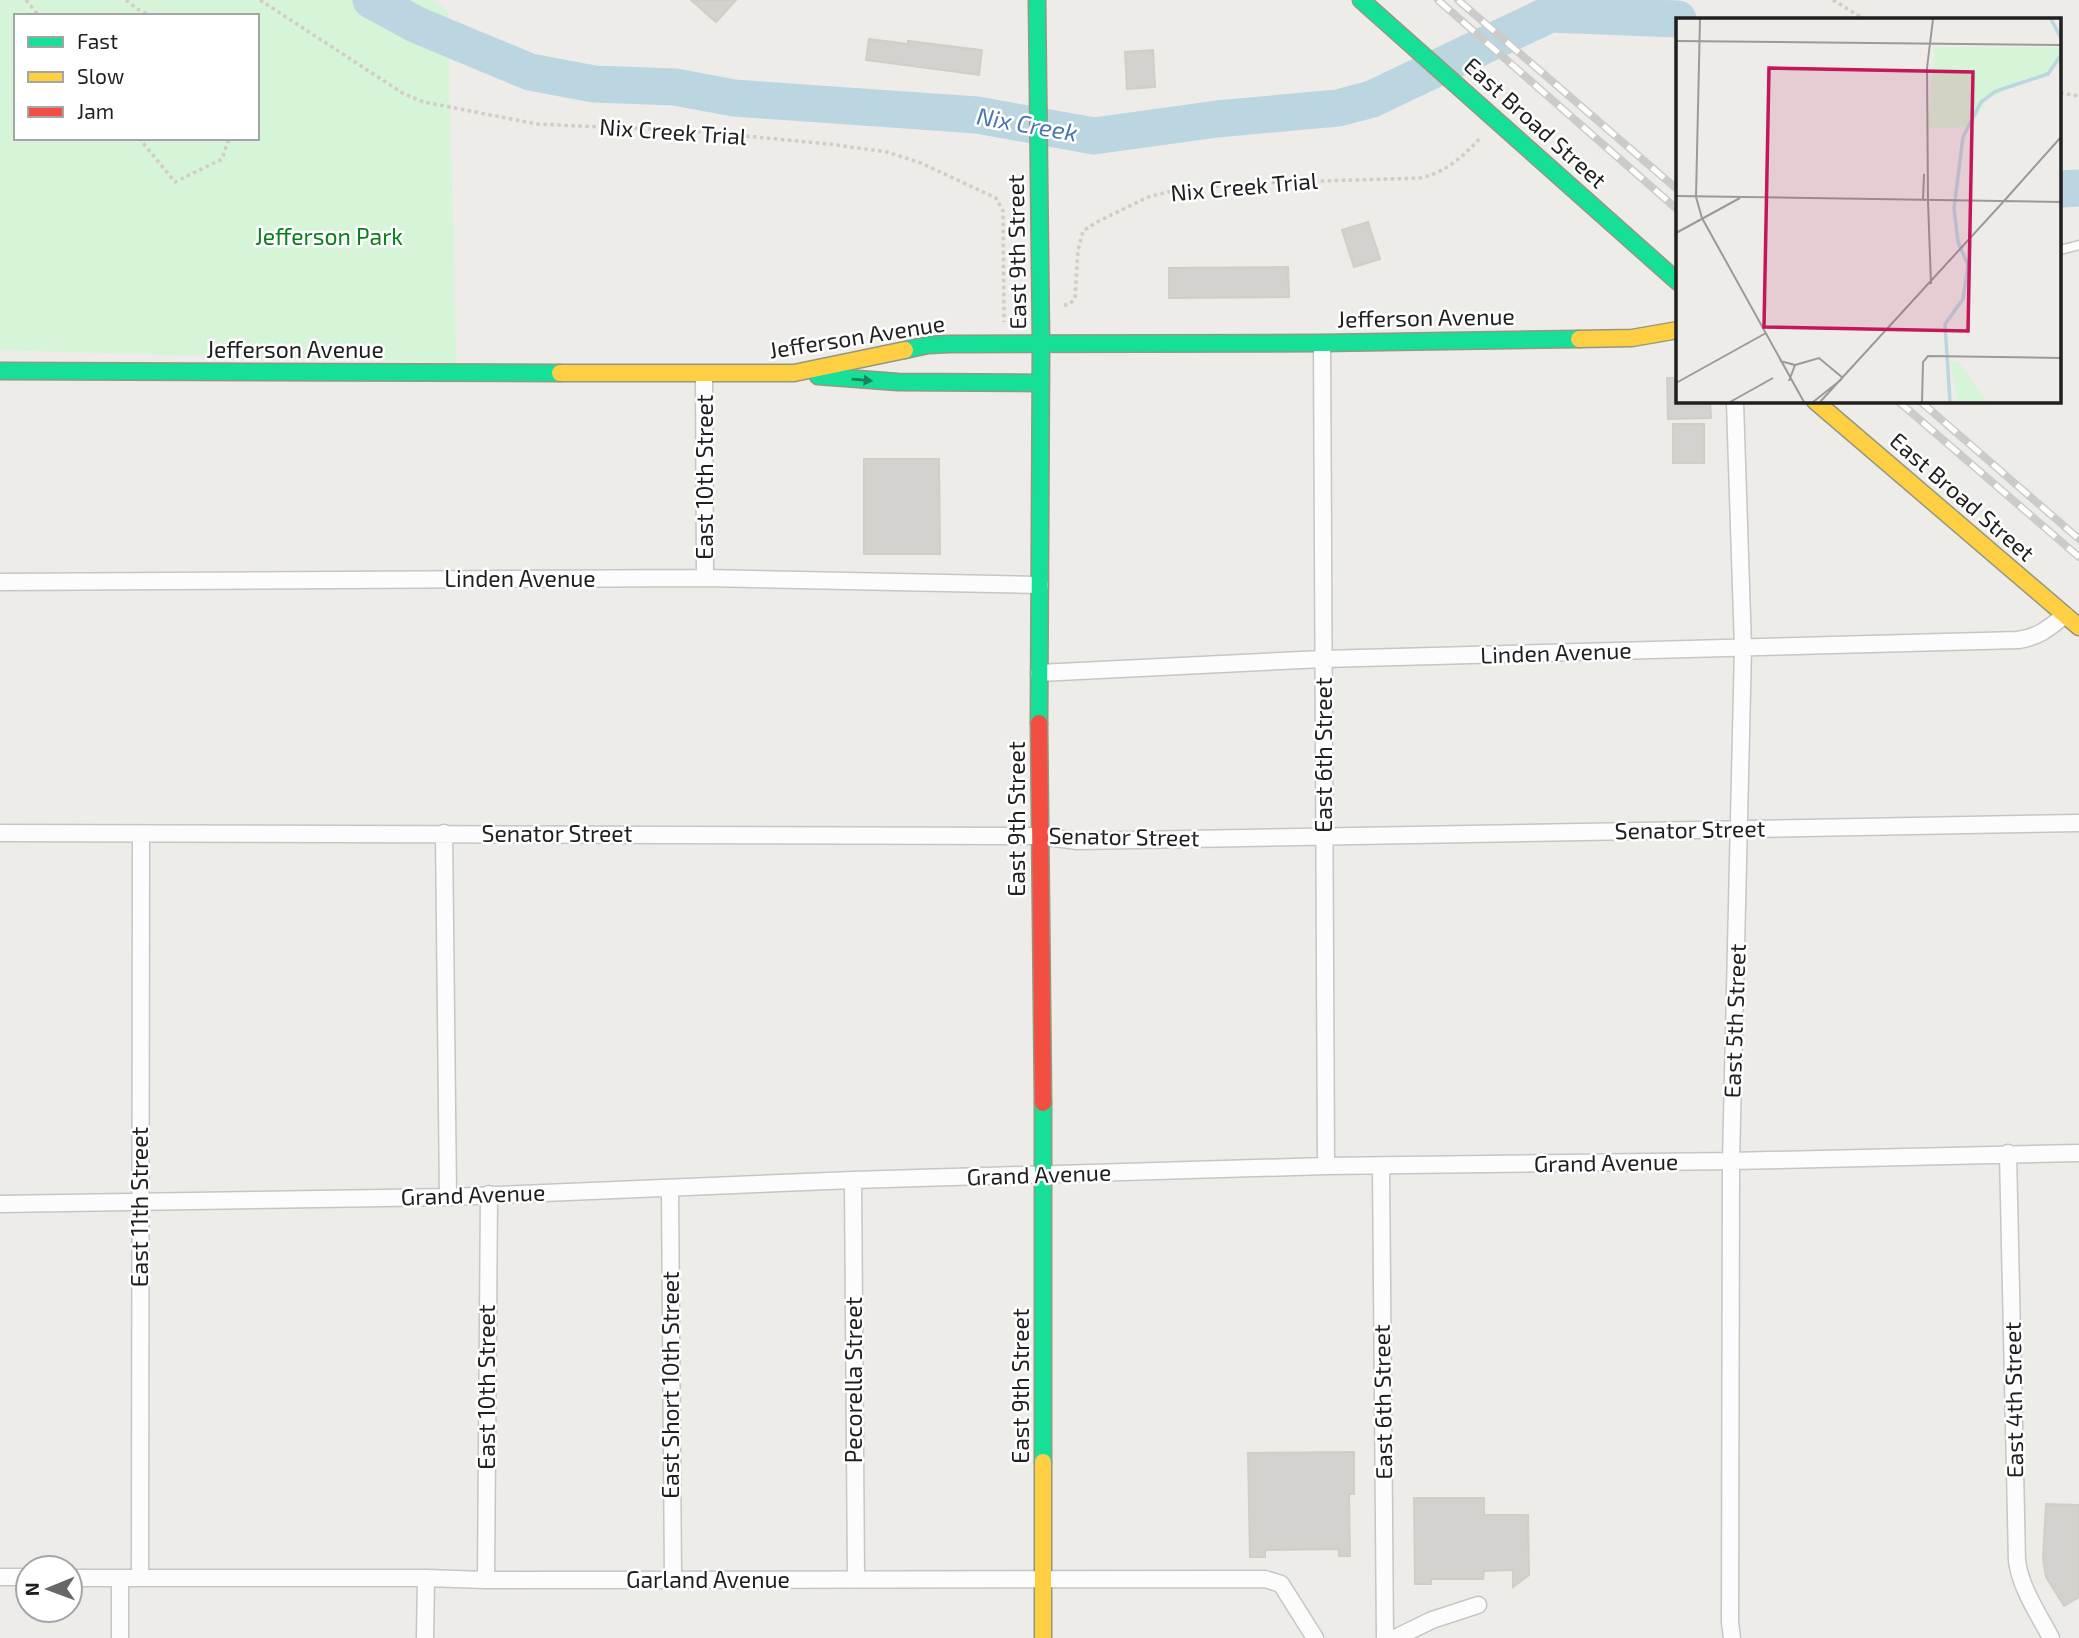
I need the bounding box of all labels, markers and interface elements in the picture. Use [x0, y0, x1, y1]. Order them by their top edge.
legend [14, 14, 259, 140]
inset map [1676, 18, 2062, 402]
text: Fast [77, 28, 118, 53]
street label: East Broad Street [1459, 51, 1613, 194]
text: Slow [77, 63, 124, 88]
text: Jam [77, 98, 114, 123]
water label: Nix Creek [975, 100, 1080, 147]
street label: Nix Creek Trial [598, 112, 748, 150]
street label: Nix Creek Trial [1169, 166, 1319, 206]
street label: East 9th Street [1001, 174, 1031, 330]
park label: Jefferson Park [255, 222, 403, 250]
street label: Jefferson Avenue [1337, 301, 1515, 333]
street label: Jefferson Avenue [767, 308, 947, 364]
street label: Jefferson Avenue [206, 335, 384, 363]
one-way arrow [851, 375, 873, 386]
street label: East 10th Street [690, 394, 718, 560]
street label: East Broad Street [1885, 426, 2041, 567]
street label: Linden Avenue [444, 564, 596, 592]
street label: Linden Avenue [1480, 635, 1632, 669]
street label: East 6th Street [1309, 677, 1337, 833]
street label: East 9th Street [1002, 741, 1030, 897]
street label: Senator Street [1614, 814, 1766, 844]
street label: Senator Street [482, 819, 633, 847]
street label: Senator Street [1048, 821, 1200, 851]
street label: East 5th Street [1717, 943, 1751, 1099]
street label: East 11th Street [125, 1126, 153, 1287]
street label: Grand Avenue [1533, 1147, 1678, 1177]
street label: Grand Avenue [966, 1157, 1112, 1191]
street label: Grand Avenue [400, 1177, 546, 1211]
street label: East Short 10th Street [656, 1271, 684, 1499]
street label: Pecorella Street [839, 1297, 867, 1463]
street label: East 10th Street [472, 1304, 500, 1470]
street label: East 9th Street [1006, 1308, 1034, 1464]
street label: East 4th Street [1998, 1321, 2028, 1478]
street label: East 6th Street [1367, 1324, 1397, 1480]
north arrow [14, 1554, 84, 1624]
street label: Garland Avenue [626, 1565, 790, 1593]
text: N [20, 1582, 43, 1596]

